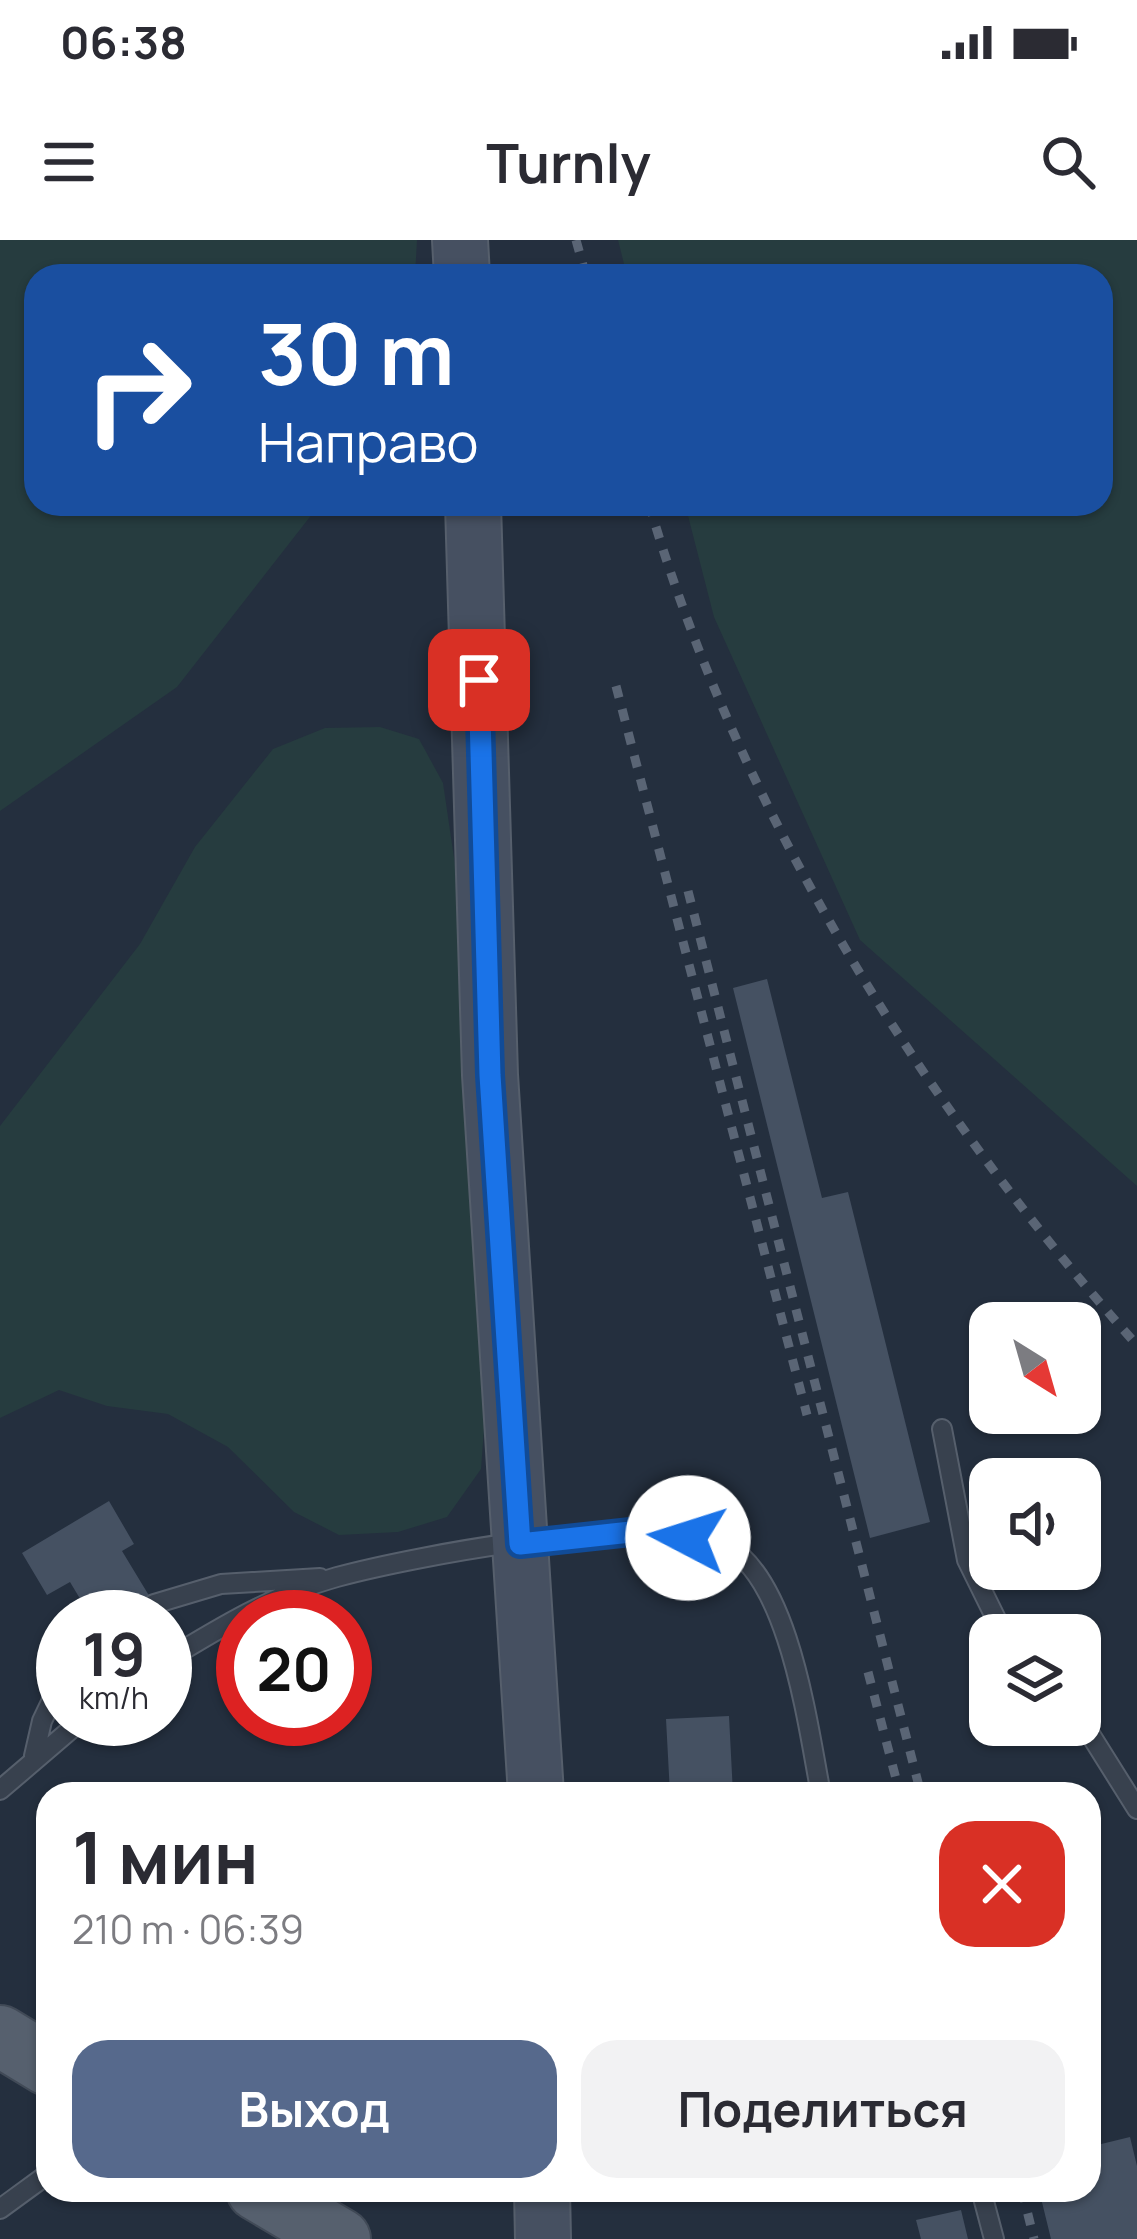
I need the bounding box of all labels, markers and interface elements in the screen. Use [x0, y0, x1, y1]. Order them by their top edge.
text: 06:38 [60, 11, 187, 73]
text: Turnly [486, 125, 651, 199]
icon: menu [36, 129, 102, 195]
icon: search [1035, 129, 1101, 195]
text: 30 m [258, 295, 454, 410]
icon: right [60, 312, 216, 468]
text: Направо [258, 404, 479, 478]
pin [428, 629, 530, 731]
icon: arrive [446, 647, 512, 713]
north arrow [969, 1302, 1101, 1434]
map controls [969, 1302, 1101, 1746]
button: sound [969, 1458, 1101, 1590]
position arrow [625, 1475, 751, 1601]
speed limit sign: 20 [216, 1590, 372, 1746]
text: 19 [82, 1612, 146, 1694]
button: layers [969, 1614, 1101, 1746]
text: km/h [79, 1677, 149, 1718]
text: 1 мин [72, 1807, 259, 1906]
button: close [939, 1821, 1065, 1947]
text: 210 m · 06:39 [72, 1902, 304, 1956]
button: Выход [72, 2040, 557, 2178]
button: Поделиться [581, 2040, 1065, 2178]

